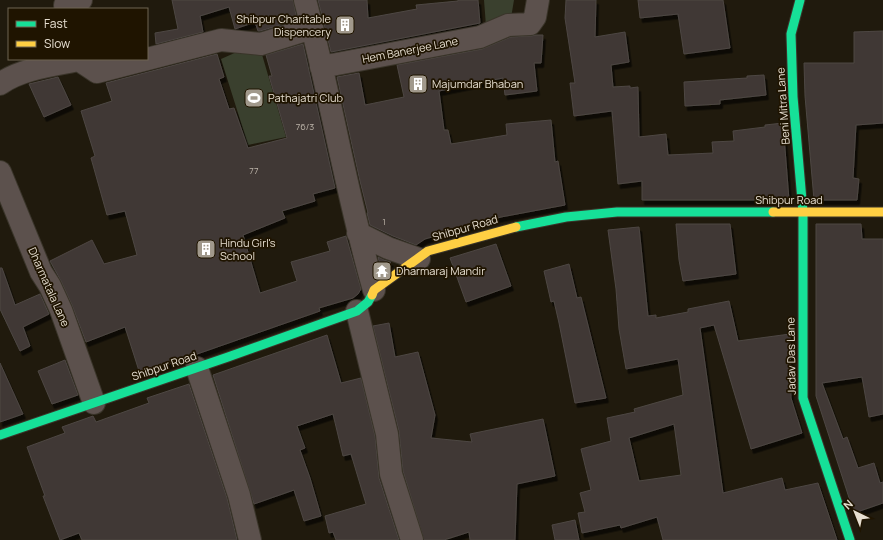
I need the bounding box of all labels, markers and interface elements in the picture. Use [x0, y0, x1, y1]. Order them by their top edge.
legend [8, 8, 148, 60]
place label: Shibpur Charitable Dispencery [236, 11, 332, 39]
building icon: Shibpur Charitable Dispencery [334, 14, 356, 36]
text: Fast [44, 15, 68, 32]
street label: Hem Banerjee Lane [361, 33, 460, 66]
text: Slow [44, 35, 70, 52]
street label: Beni Mitra Lane [772, 66, 793, 145]
building icon: Majumdar Bhaban [407, 73, 429, 95]
place label: Majumdar Bhaban [432, 76, 523, 91]
sports icon: Pathajatri Club [243, 87, 265, 109]
place label: Pathajatri Club [268, 90, 344, 105]
house number: 76/3 [296, 120, 314, 133]
house number: 77 [249, 164, 259, 177]
street label: Shibpur Road [755, 192, 823, 207]
street label: Shibpur Road [430, 211, 499, 244]
house number: 1 [382, 215, 386, 228]
place label: Hindu Girl's School [220, 235, 276, 263]
building icon: Hindu Girl's School [195, 238, 217, 260]
street label: Dharmatala Lane [25, 245, 74, 329]
temple icon: Dharmaraj Mandir [371, 260, 393, 282]
place label: Dharmaraj Mandir [396, 263, 485, 278]
street label: Jadav Das Lane [782, 317, 799, 395]
street label: Shibpur Road [129, 347, 198, 384]
north arrow [835, 492, 875, 532]
text: N [840, 496, 856, 513]

